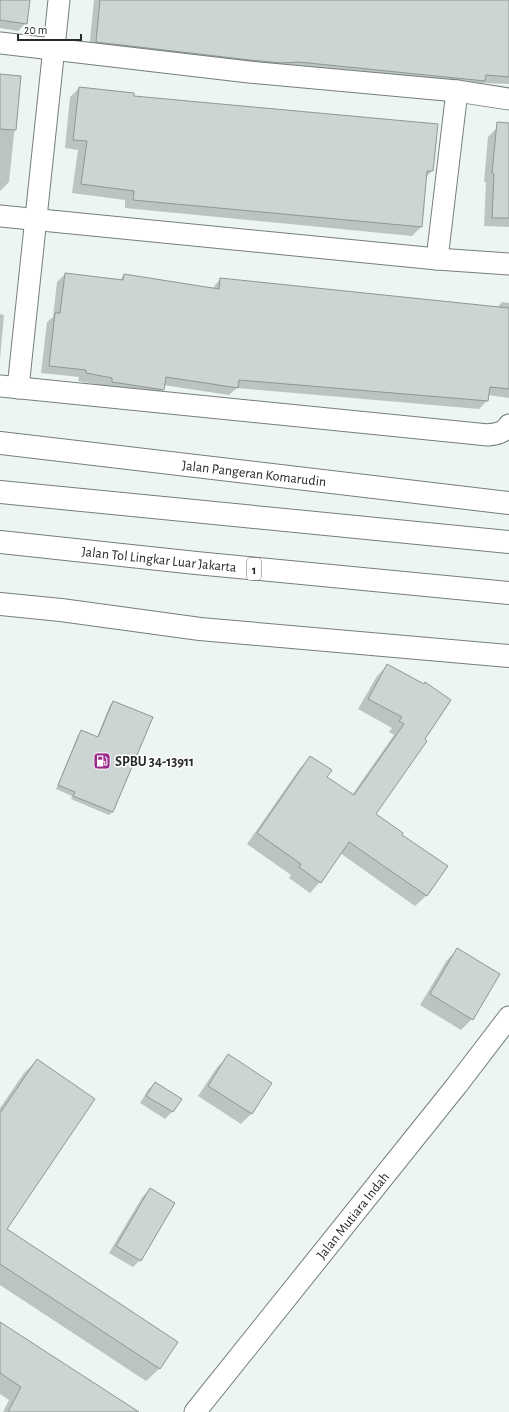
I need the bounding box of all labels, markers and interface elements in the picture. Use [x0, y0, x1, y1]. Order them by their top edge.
scale bar [18, 16, 81, 42]
text: 20 m [24, 24, 47, 36]
street label: Jalan Pangeran Komarudin [181, 459, 327, 489]
street label: Jalan Tol Lingkar Luar Jakarta [81, 545, 238, 575]
road number: 1 [247, 558, 261, 580]
fuel station icon: SPBU 34-13911 [92, 751, 112, 771]
place label: SPBU 34-13911 [115, 755, 194, 769]
street label: Jalan Mutiara Indah [314, 1170, 392, 1262]

